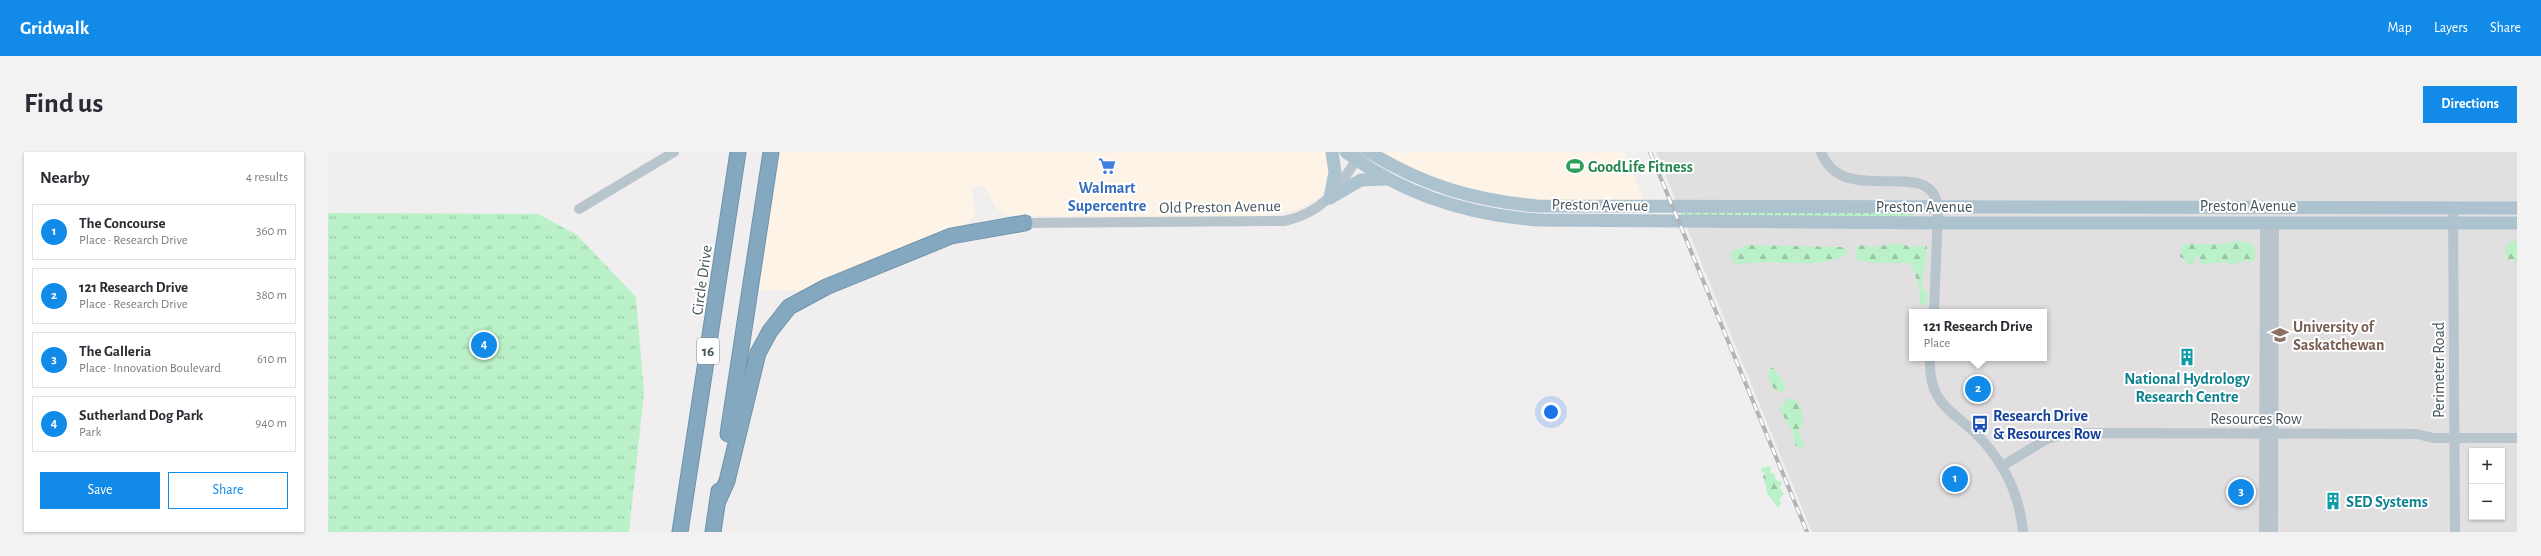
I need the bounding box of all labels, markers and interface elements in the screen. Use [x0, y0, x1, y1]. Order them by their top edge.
text: Gridwalk [20, 19, 89, 38]
text: Map [2387, 21, 2412, 35]
text: Layers [2434, 21, 2468, 35]
text: Share [2490, 21, 2521, 35]
button: Directions [2423, 86, 2517, 123]
text: Find us [24, 90, 103, 118]
supermarket icon: Walmart Supercentre [1097, 156, 1117, 176]
sports icon: GoodLife Fitness [1565, 156, 1585, 176]
place label: GoodLife Fitness [1588, 159, 1693, 175]
text: Nearby [40, 169, 90, 186]
text: 4 results [246, 171, 288, 184]
place label: Walmart Supercentre [1068, 180, 1147, 214]
street label: Preston Avenue [1552, 196, 1648, 214]
street label: Old Preston Avenue [1159, 198, 1281, 216]
street label: Preston Avenue [2200, 198, 2296, 214]
street label: Preston Avenue [1876, 199, 1972, 215]
text: The Concourse [79, 216, 166, 231]
text: 1 [52, 225, 56, 238]
text: 360 m [256, 225, 287, 238]
text: Place · Research Drive [79, 234, 188, 247]
street label: Circle Drive [689, 244, 715, 316]
text: 121 Research Drive [79, 280, 188, 295]
text: 2 [51, 289, 57, 302]
text: 380 m [256, 289, 287, 302]
text: Place · Research Drive [79, 298, 188, 311]
popup [1909, 309, 2047, 361]
text: 121 Research Drive [1923, 319, 2033, 334]
place label: University of Saskatchewan [2293, 319, 2384, 353]
street label: Perimeter Road [2431, 322, 2447, 418]
school or university icon: University of Saskatchewan [2270, 325, 2290, 345]
pin: 4 [471, 330, 497, 360]
text: Place [1923, 337, 1950, 350]
road number: 16 [697, 338, 719, 364]
text: The Galleria [79, 344, 151, 359]
building icon: National Hydrology Research Centre [2177, 347, 2197, 367]
text: 3 [51, 353, 57, 366]
text: 610 m [257, 353, 287, 366]
text: Place · Innovation Boulevard [79, 362, 221, 375]
place label: National Hydrology Research Centre [2124, 371, 2251, 405]
pin: 2 [1965, 374, 1991, 404]
your location [1541, 402, 1561, 422]
text: Sutherland Dog Park [79, 408, 203, 423]
place label: Research Drive & Resources Row [1993, 408, 2102, 442]
street label: Resources Row [2210, 411, 2302, 427]
bus stop icon: Research Drive & Resources Row [1970, 414, 1990, 434]
text: 4 [51, 417, 57, 430]
text: 940 m [255, 417, 287, 430]
text: Park [79, 426, 101, 439]
map controls [2469, 448, 2505, 520]
button: + [2469, 448, 2505, 484]
pin: 1 [1942, 464, 1968, 494]
button: Save [40, 472, 160, 509]
button: Share [168, 472, 288, 509]
pin: 3 [2228, 477, 2254, 507]
button: − [2469, 484, 2505, 520]
building icon: SED Systems [2323, 491, 2343, 511]
place label: SED Systems [2346, 494, 2428, 511]

